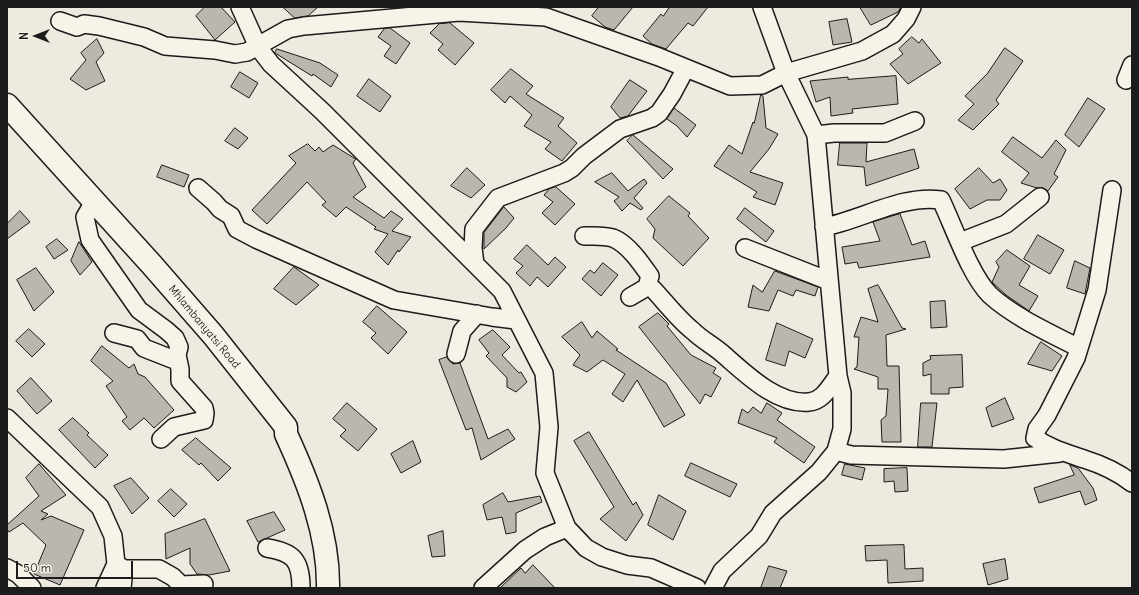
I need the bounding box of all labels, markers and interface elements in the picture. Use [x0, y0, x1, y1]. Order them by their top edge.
north arrow [16, 16, 56, 56]
text: N [17, 32, 31, 40]
street label: Mhlambanyatsi Road [165, 283, 243, 371]
scale bar [18, 553, 135, 579]
text: 50 m [23, 560, 51, 575]

